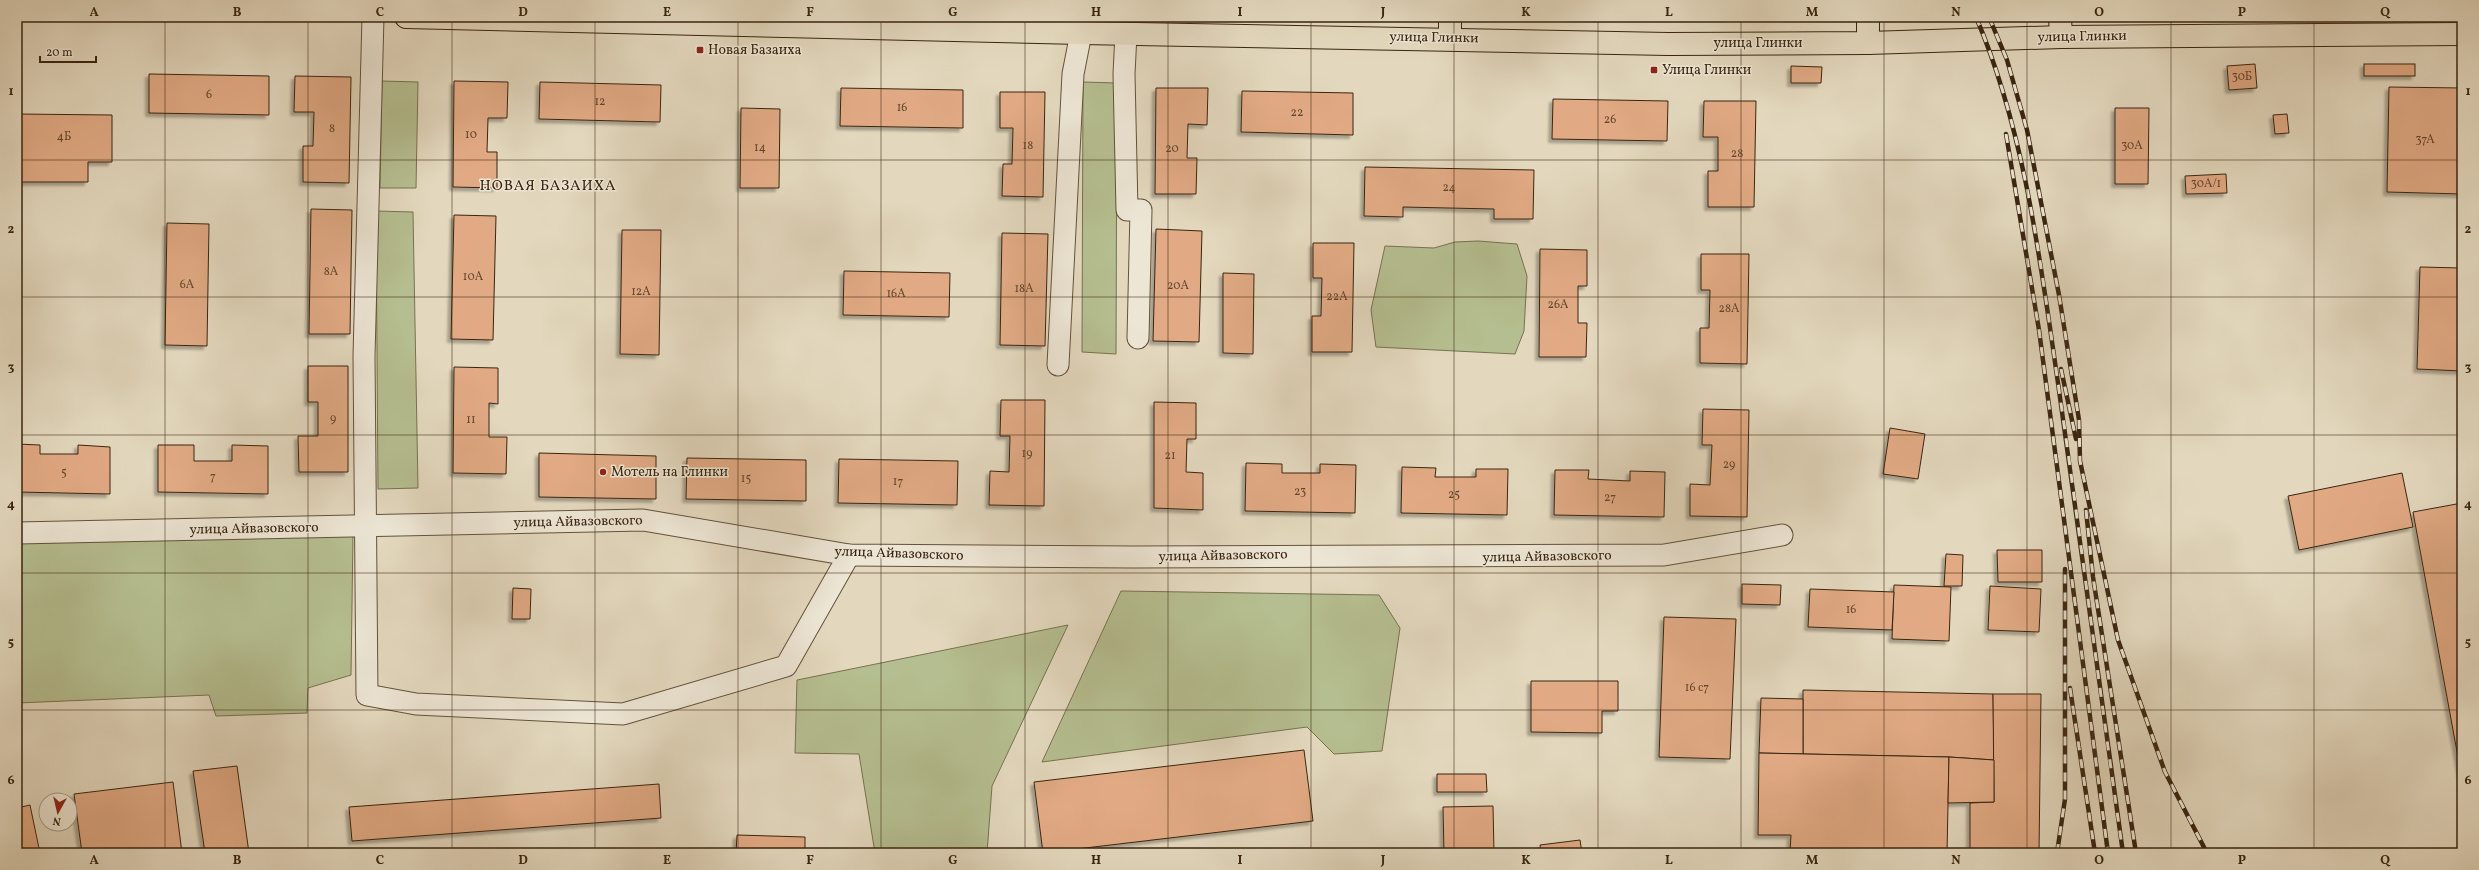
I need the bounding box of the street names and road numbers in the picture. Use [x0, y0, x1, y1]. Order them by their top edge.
street label: улица Глинки [2037, 27, 2127, 47]
street label: улица Глинки [1389, 28, 1479, 48]
street label: улица Глинки [1713, 34, 1803, 53]
street label: улица Айвазовского [513, 511, 643, 533]
street label: улица Айвазовского [189, 518, 319, 540]
street label: улица Айвазовского [834, 542, 964, 566]
street label: улица Айвазовского [1158, 545, 1288, 567]
street label: улица Айвазовского [1482, 546, 1612, 568]

